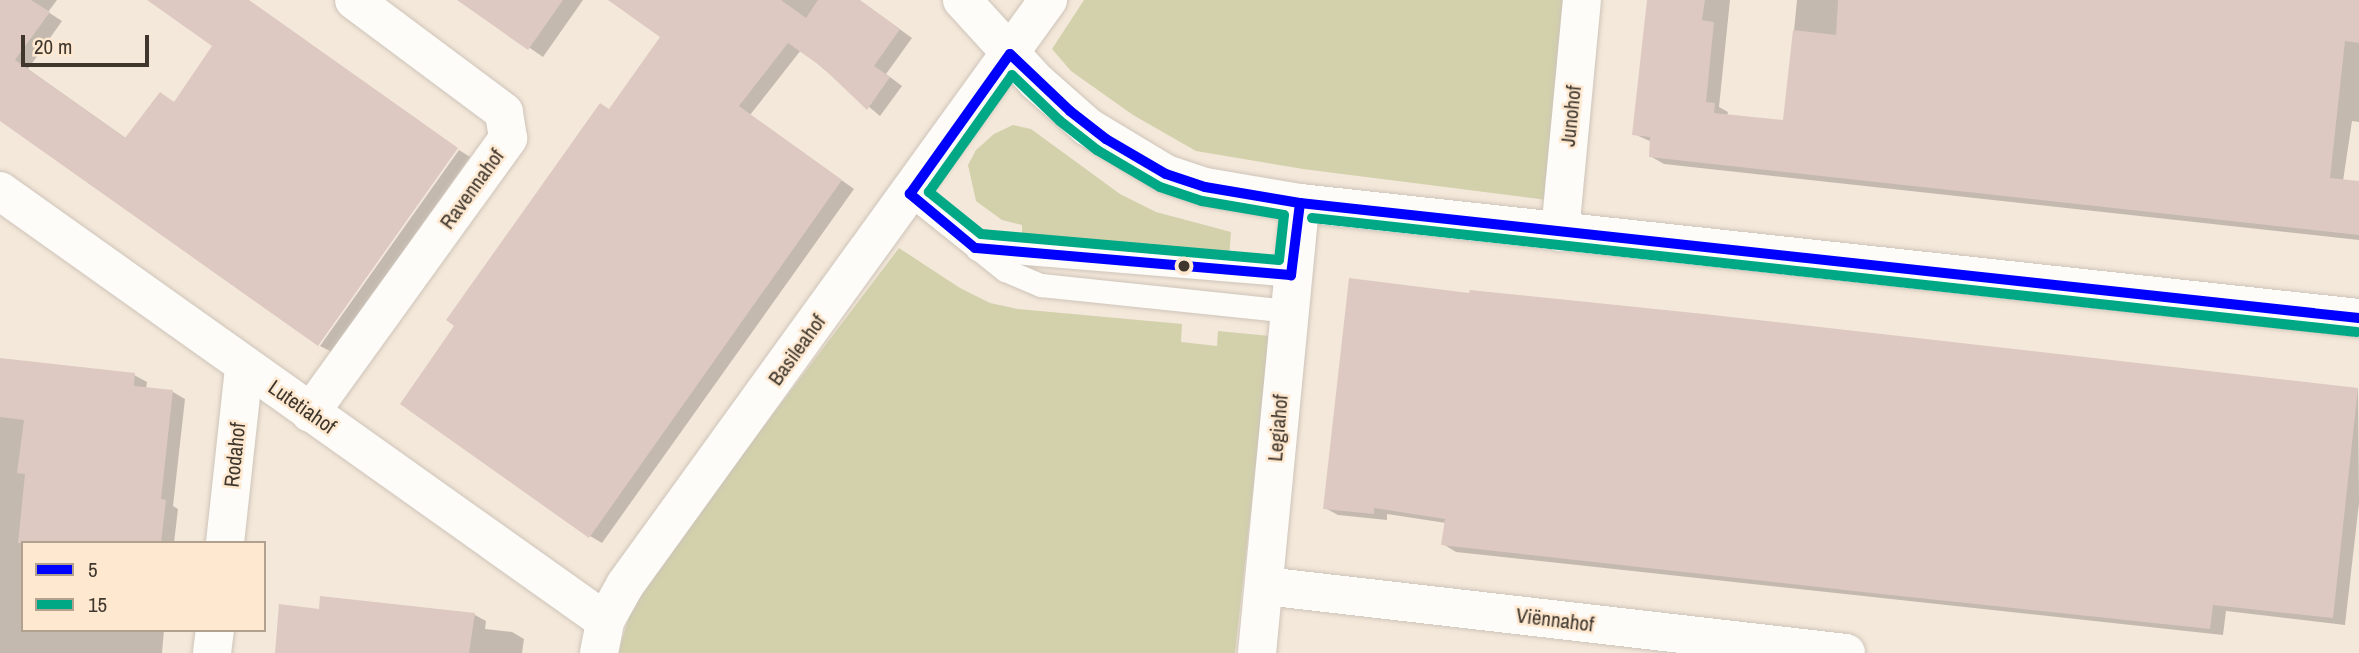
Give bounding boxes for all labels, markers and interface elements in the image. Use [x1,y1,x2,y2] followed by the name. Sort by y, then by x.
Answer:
[24,21,152,65] scale bar
[34,32,72,61] text: 20 m
[1555,84,1587,148] street label: Junohof
[435,144,509,234] street label: Ravennahof
[1177,259,1191,273] unlabelled marker
[763,310,831,390] street label: Basileahof
[263,375,341,439] street label: Lutetiahof
[1263,394,1293,462] street label: Legiahof
[219,421,251,489] street label: Rodahof
[21,541,266,632] legend
[88,555,98,584] text: 5
[88,590,107,619] text: 15
[1515,603,1595,637] street label: Viënnahof

